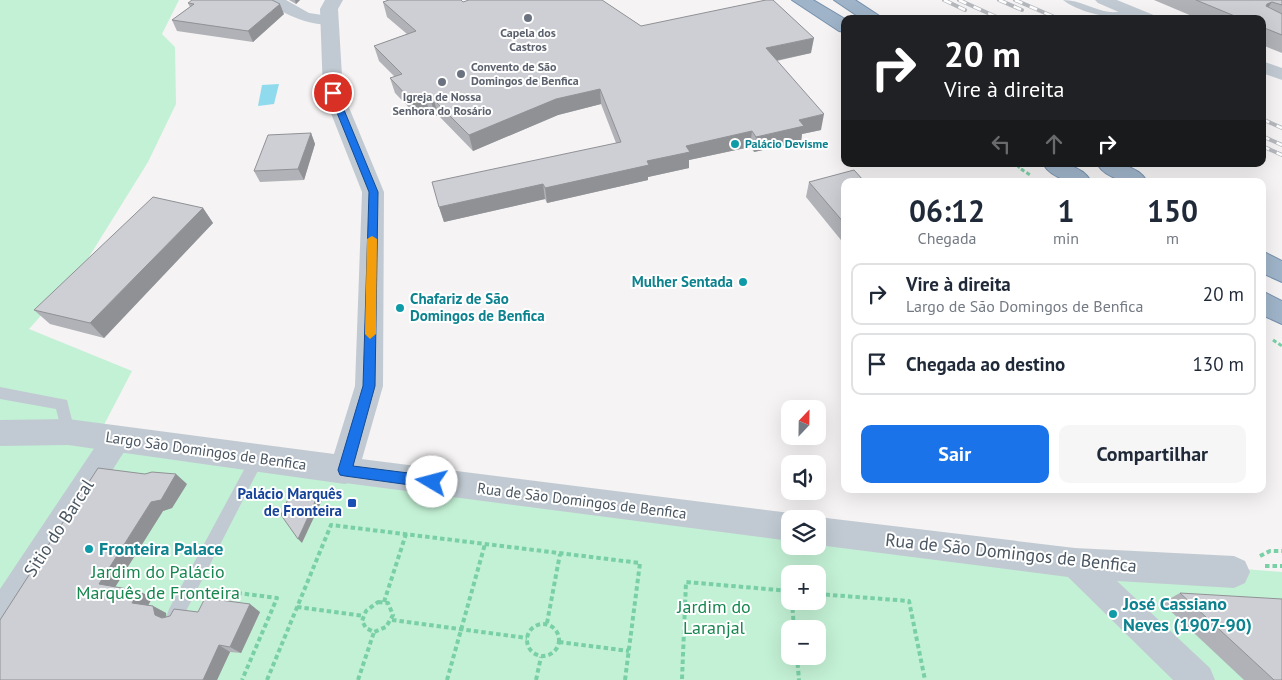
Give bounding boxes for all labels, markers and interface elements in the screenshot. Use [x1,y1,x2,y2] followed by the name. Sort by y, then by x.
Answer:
[522,12,534,24] marker: Capela dos Castros
[500,25,556,54] place label: Capela dos Castros
[944,31,1021,77] text: 20 m
[861,35,926,100] icon: right
[471,59,579,88] place label: Convento de São Domingos de Benfica
[455,68,467,80] marker: Convento de São Domingos de Benfica
[312,72,354,114] pin
[944,75,1064,103] text: Vire à direita
[436,76,448,88] marker: Igreja de Nossa Senhora do Rosário
[319,79,347,107] icon: arrive
[392,89,492,118] place label: Igreja de Nossa Senhora do Rosário
[987,130,1015,158] icon: left
[1040,130,1068,158] icon: ahead
[1093,130,1121,158] icon: right
[745,136,828,151] place label: Palácio Devisme
[729,138,741,150] marker: Palácio Devisme
[909,191,985,230] text: 06:12
[1058,191,1075,230] text: 1
[1147,191,1198,230] text: 150
[918,228,976,248] text: Chegada
[1053,228,1079,248] text: min
[1166,228,1179,248] text: m
[632,272,733,291] place label: Mulher Sentada
[906,272,1011,296] text: Vire à direita
[737,276,749,288] marker: Mulher Sentada
[863,280,891,308] icon: right
[1203,282,1244,306] text: 20 m
[410,289,545,325] place label: Chafariz de São Domingos de Benfica
[906,296,1143,316] text: Largo de São Domingos de Benfica
[394,302,406,314] marker: Chafariz de São Domingos de Benfica
[863,350,891,378] icon: arrive
[906,352,1065,376] text: Chegada ao destino
[1192,352,1244,376] text: 130 m
[781,400,826,445] north arrow
[781,400,826,665] map controls
[861,425,1049,483] button: Sair
[1059,425,1246,483] button: Compartilhar
[104,427,308,474] street label: Largo São Domingos de Benfica
[405,455,457,507] position arrow
[781,455,826,500] button: sound
[18,474,99,581] street label: Sitio do Barcal
[476,478,688,523] street label: Rua de São Domingos de Benfica
[237,484,342,520] place label: Palácio Marquês de Fronteira
[346,497,358,509] marker: Palácio Marquês de Fronteira
[781,510,826,555] button: layers
[884,528,1138,577] street label: Rua de São Domingos de Benfica
[99,537,223,560] place label: Fronteira Palace
[83,543,95,555] marker: Fronteira Palace
[76,560,240,604] park label: Jardim do Palácio Marquês de Fronteira
[781,565,826,610] button: +
[1122,592,1252,636] place label: José Cassiano Neves (1907-90)
[676,595,751,639] park label: Jardim do Laranjal
[1107,608,1119,620] marker: José Cassiano Neves (1907-90)
[781,620,826,665] button: −

